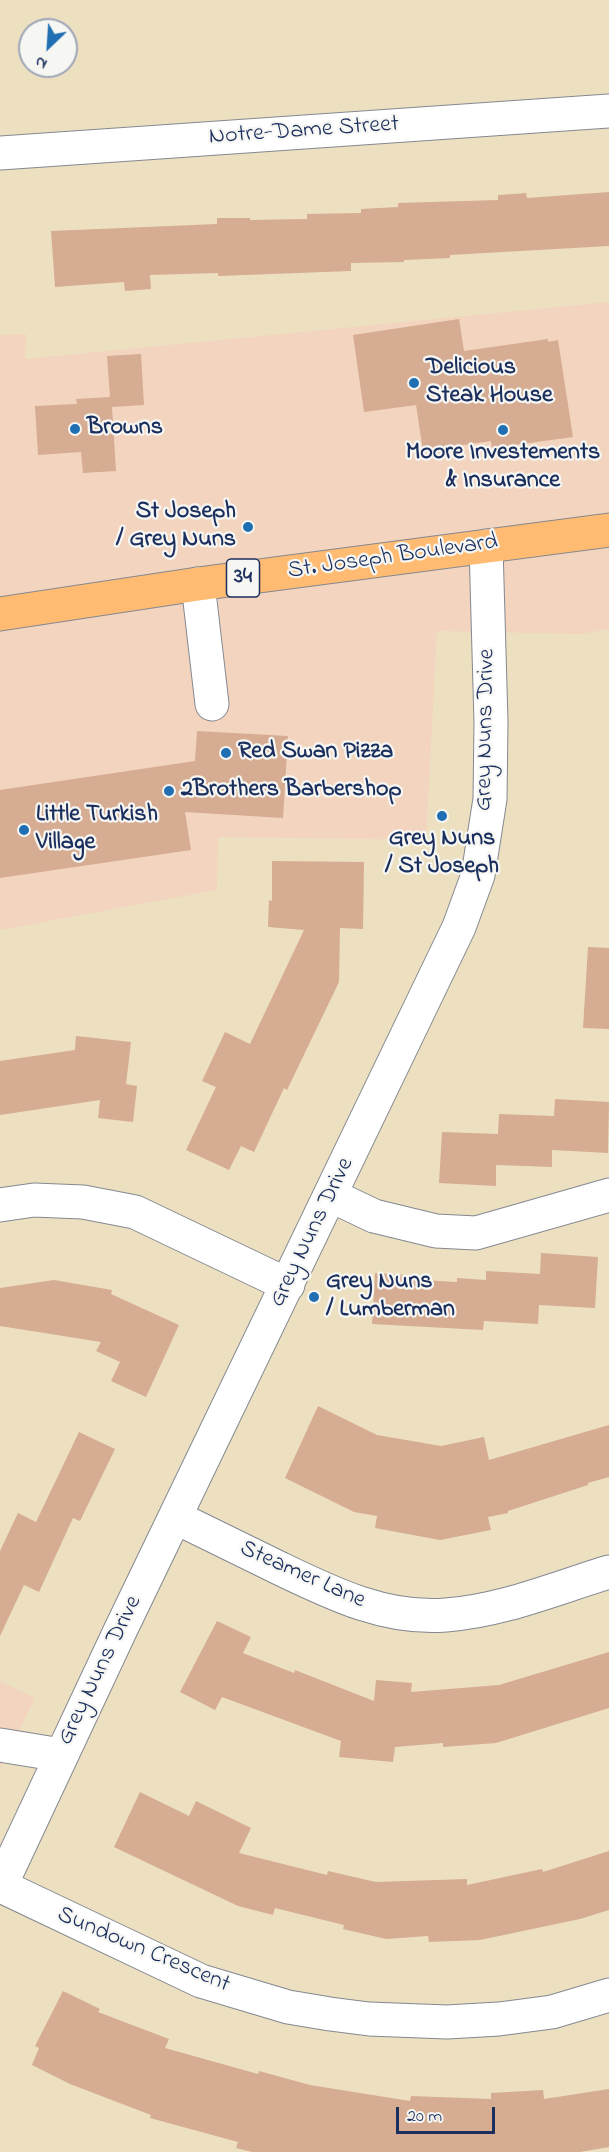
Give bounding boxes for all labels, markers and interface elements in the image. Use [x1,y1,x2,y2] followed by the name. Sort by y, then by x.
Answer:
[18,18,78,78] north arrow
[31,49,51,76] text: N
[208,111,400,153] street label: Notre-Dame Street
[426,355,553,411] place label: Delicious Steak House
[407,376,421,390] marker: Delicious Steak House
[87,415,163,443] place label: Browns
[68,422,82,436] marker: Browns
[496,423,510,437] marker: Moore Investements & Insurance
[406,440,600,496] place label: Moore Investements & Insurance
[116,499,236,555] place label: St Joseph / Grey Nuns
[241,520,255,534] marker: St Joseph / Grey Nuns
[286,529,500,587] street label: St. Joseph Boulevard
[226,559,260,597] road number: 34
[471,648,503,812] street label: Grey Nuns Drive
[238,739,393,767] place label: Red Swan Pizza
[219,746,233,760] marker: Red Swan Pizza
[181,777,401,805] place label: 2Brothers Barbershop
[162,784,176,798] marker: 2Brothers Barbershop
[36,802,158,858] place label: Little Turkish Village
[435,809,449,823] marker: Grey Nuns / St Joseph
[17,823,31,837] marker: Little Turkish Village
[385,826,499,882] place label: Grey Nuns / St Joseph
[264,1154,362,1312] street label: Grey Nuns Drive
[326,1269,455,1325] place label: Grey Nuns / Lumberman
[307,1290,321,1304] marker: Grey Nuns / Lumberman
[235,1536,369,1616] street label: Steamer Lane
[52,1592,150,1750] street label: Grey Nuns Drive
[52,1902,234,2000] street label: Sundown Crescent
[399,2095,498,2133] scale bar
[407,2104,442,2130] text: 20 m

